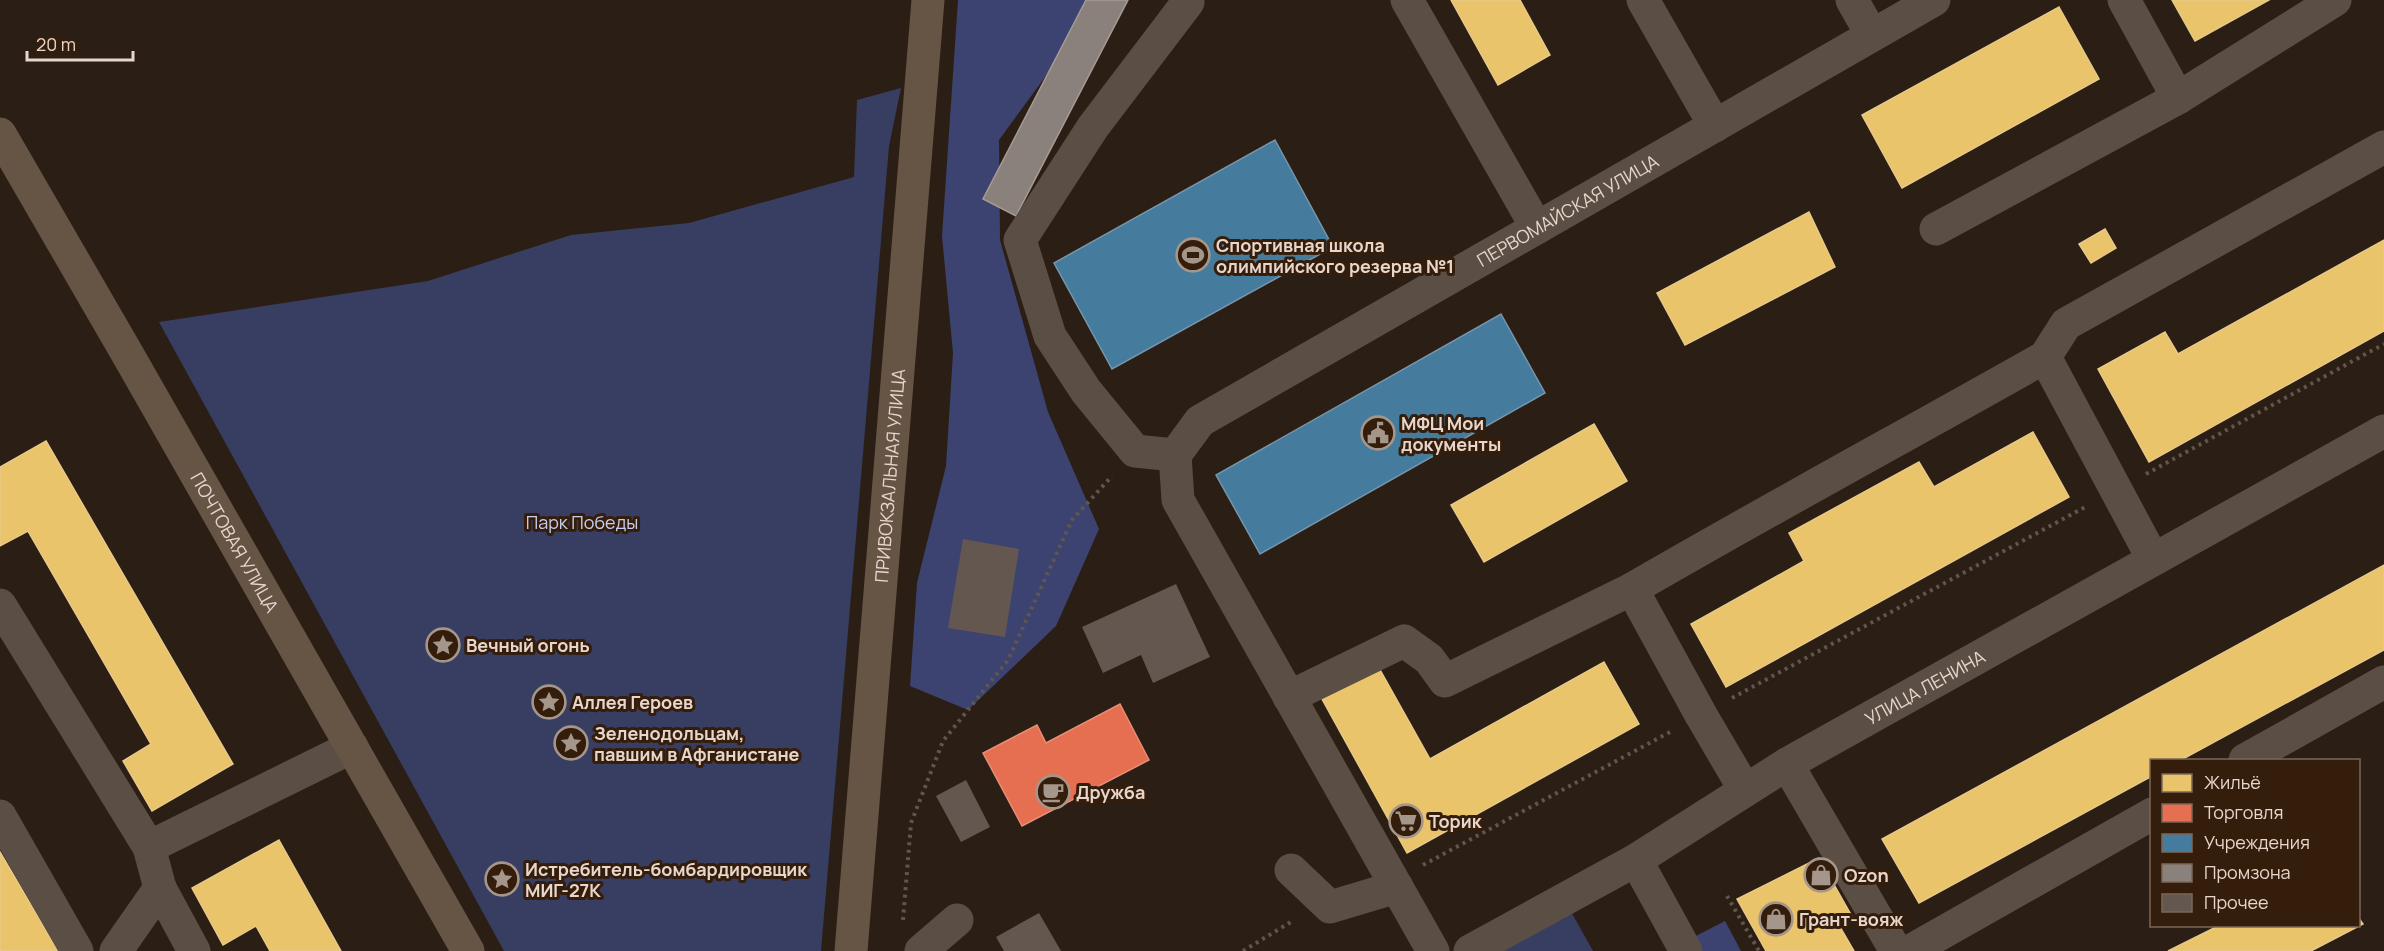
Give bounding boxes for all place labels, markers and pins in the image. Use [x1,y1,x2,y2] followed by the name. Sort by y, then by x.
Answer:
[1216,233,1454,278] place label: Спортивная школа олимпийского резерва №1
[1175,237,1211,273] sports icon: Спортивная школа олимпийского резерва №1
[1401,411,1501,456] place label: МФЦ Мои документы
[1360,415,1396,451] public building icon: МФЦ Мои документы
[425,627,461,663] place icon: Вечный огонь
[466,633,590,657] place label: Вечный огонь
[531,684,567,720] place icon: Аллея Героев
[572,690,693,714] place label: Аллея Героев
[594,721,800,766] place label: Зеленодольцам, павшим в Афганистане
[553,725,589,761] place icon: Зеленодольцам, павшим в Афганистане
[1035,774,1071,810] cafe icon: Дружба
[1076,780,1145,804] place label: Дружба
[1388,803,1424,839] supermarket icon: Торик
[1429,809,1483,833] place label: Торик
[525,857,808,902] place label: Истребитель-бомбардировщик МИГ-27К
[1803,857,1839,893] shop icon: Ozon
[484,861,520,897] place icon: Истребитель-бомбардировщик МИГ-27К
[1844,863,1889,887] place label: Ozon
[1758,901,1794,937] shop icon: Грант-вояж
[1799,907,1903,931] place label: Грант-вояж

